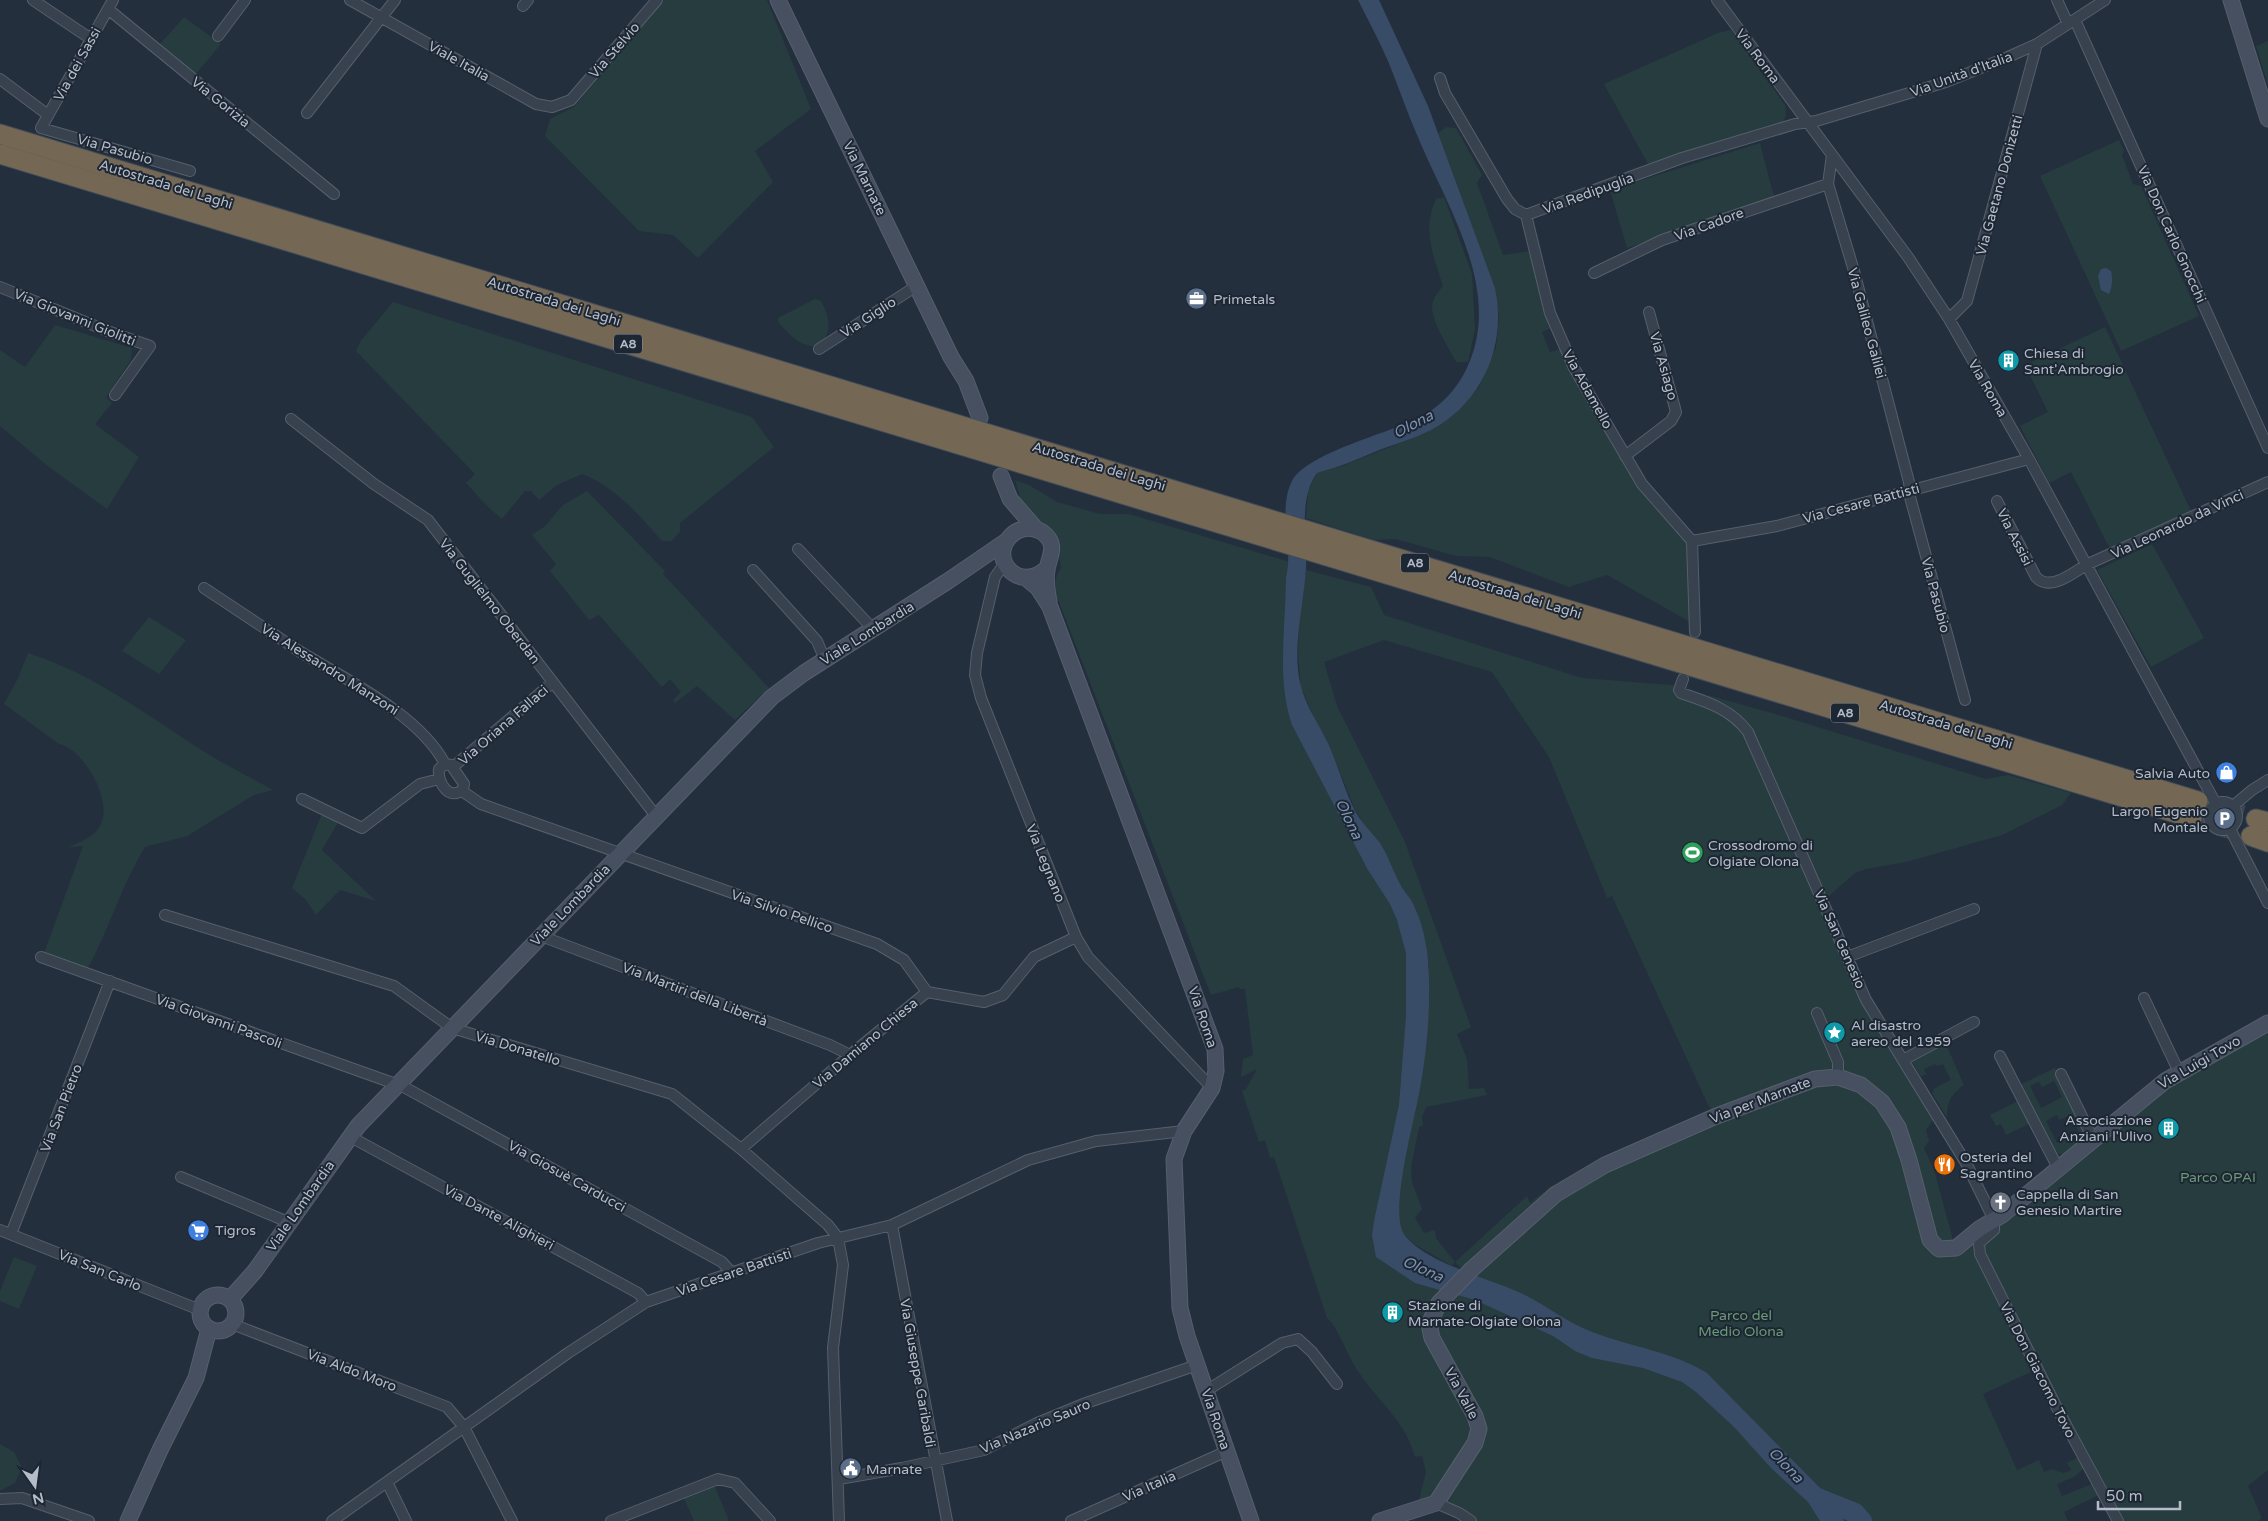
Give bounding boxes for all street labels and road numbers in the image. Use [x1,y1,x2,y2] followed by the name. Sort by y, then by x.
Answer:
[585,19,643,82] street label: Via Stelvio
[50,24,105,104] street label: Via dei Sassi
[1732,26,1784,87] street label: Via Roma
[425,38,493,85] street label: Viale Italia
[1908,48,2015,101] street label: Via Unità d'Italia
[188,73,254,131] street label: Via Gorizia
[1973,113,2026,257] street label: Via Gaetano Donizetti
[75,131,154,168] street label: Via Pasubio
[839,138,890,218] street label: Via Marnate
[97,156,235,213] street label: Autostrada dei Laghi
[2134,163,2210,306] street label: Via Don Carlo Gnocchi
[1540,169,1636,218] street label: Via Redipuglia
[1672,204,1746,245] street label: Via Cadore
[1844,266,1889,380] street label: Via Galileo Galilei
[485,273,623,330] street label: Autostrada dei Laghi
[11,285,138,350] street label: Via Giovanni Giolitti
[837,293,899,342] street label: Via Giglio
[1646,330,1681,402] street label: Via Asiago
[614,334,642,354] road number: A8
[1559,347,1616,432] street label: Via Adamello
[1964,356,2011,420] street label: Via Roma
[1030,438,1168,495] street label: Autostrada dei Laghi
[1801,480,1921,527] street label: Via Cesare Battisti
[2108,486,2246,563] street label: Via Leonardo da Vinci
[1993,506,2036,569] street label: Via Assisi
[435,535,544,667] street label: Via Guglielmo Oberdan
[1401,554,1429,572] road number: A8
[1917,555,1954,635] street label: Via Pasubio
[1446,566,1584,623] street label: Autostrada dei Laghi
[817,598,917,669] street label: Viale Lombardia
[257,620,402,719] street label: Via Alessandro Manzoni
[455,682,552,769] street label: Via Oriana Fallaci
[1877,696,2015,753] street label: Autostrada dei Laghi
[1831,704,1859,722] road number: A8
[1022,822,1069,905] street label: Via Legnano
[527,861,614,950] street label: Viale Lombardia
[729,886,835,937] street label: Via Silvio Pellico
[1810,887,1869,991] street label: Via San Genesio
[620,959,770,1030] street label: Via Martiri della Libertà
[1184,984,1221,1050] street label: Via Roma
[153,991,284,1052] street label: Via Giovanni Pascoli
[809,994,921,1092] street label: Via Damiano Chiesa
[473,1027,563,1070] street label: Via Donatello
[2155,1032,2244,1093] street label: Via Luigi Tovo
[37,1062,86,1155] street label: Via San Pietro
[1707,1073,1813,1127] street label: Via per Marnate
[505,1137,629,1216] street label: Via Giosuè Carducci
[263,1157,338,1255] street label: Viale Lombardia
[441,1181,557,1254] street label: Via Dante Alighieri
[674,1245,794,1300] street label: Via Cesare Battisti
[56,1246,144,1295] street label: Via San Carlo
[896,1297,939,1449] street label: Via Giuseppe Garibaldi
[1996,1299,2079,1441] street label: Via Don Giacomo Tovo
[304,1346,399,1395] street label: Via Aldo Moro
[1441,1364,1482,1422] street label: Via Valle
[1197,1386,1234,1452] street label: Via Roma
[977,1396,1093,1457] street label: Via Nazario Sauro
[1120,1467,1178,1506] street label: Via Italia

